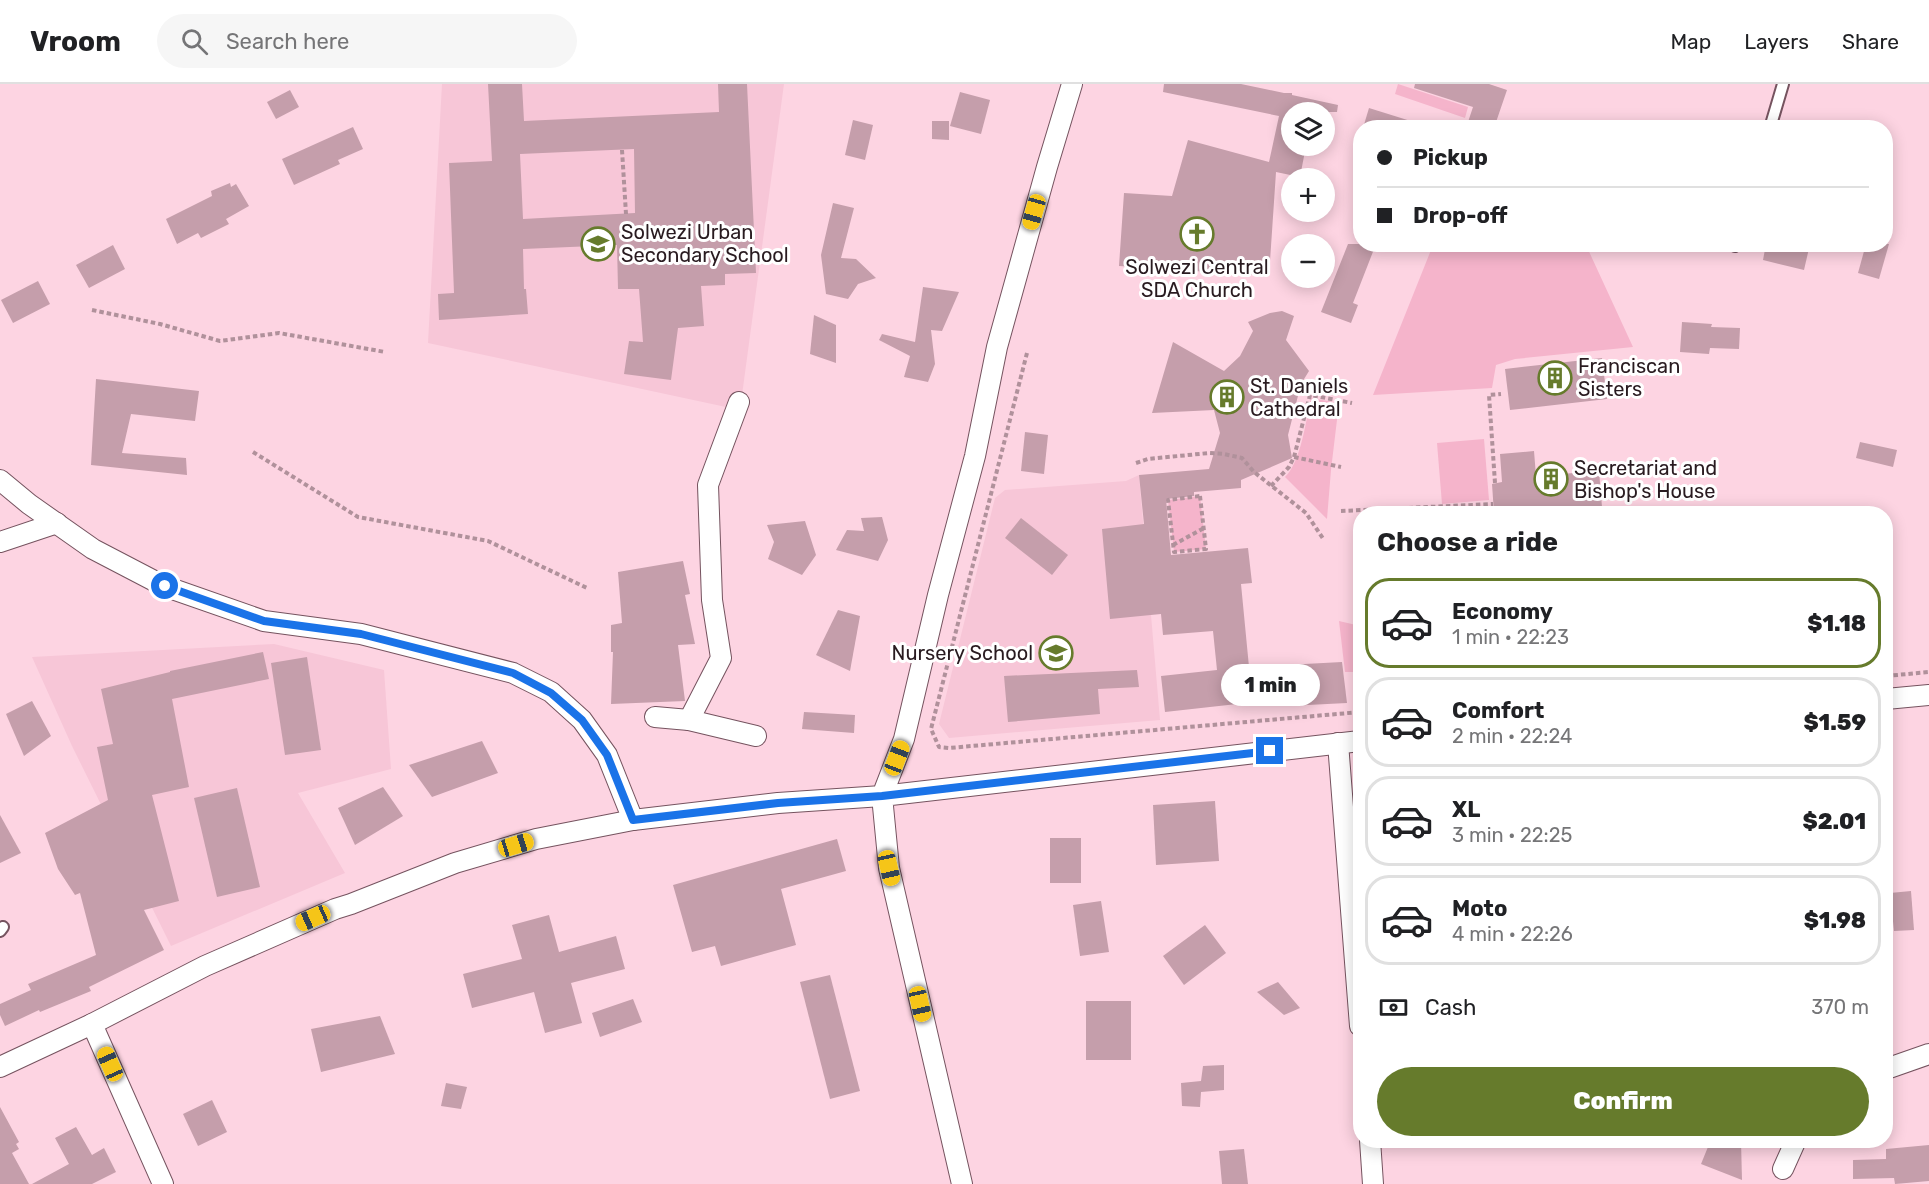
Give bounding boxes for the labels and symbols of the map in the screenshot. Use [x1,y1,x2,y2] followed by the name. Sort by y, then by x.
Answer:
[1020,192,1048,232] car
[1179,216,1215,252] church icon: Solwezi Central SDA Church
[621,220,789,267] place label: Solwezi Urban Secondary School
[580,226,616,262] school or university icon: Solwezi Urban Secondary School
[1125,255,1269,302] place label: Solwezi Central SDA Church
[1578,354,1680,401] place label: Franciscan Sisters
[1537,360,1573,396] building icon: Franciscan Sisters
[1250,374,1348,421] place label: St. Daniels Cathedral
[1209,379,1245,415] building icon: St. Daniels Cathedral
[1574,456,1717,503] place label: Secretariat and Bishop's House
[1533,461,1569,497] building icon: Secretariat and Bishop's House
[151,572,178,599] route start
[1038,635,1074,671] school or university icon: Nursery School
[892,641,1033,665] place label: Nursery School
[1220,664,1320,706] callout: 1 min
[1256,737,1283,764] route end
[882,738,912,778] car
[496,831,536,859] car
[876,848,902,888] car
[293,902,333,934] car
[907,984,933,1024] car
[94,1044,126,1084] car

